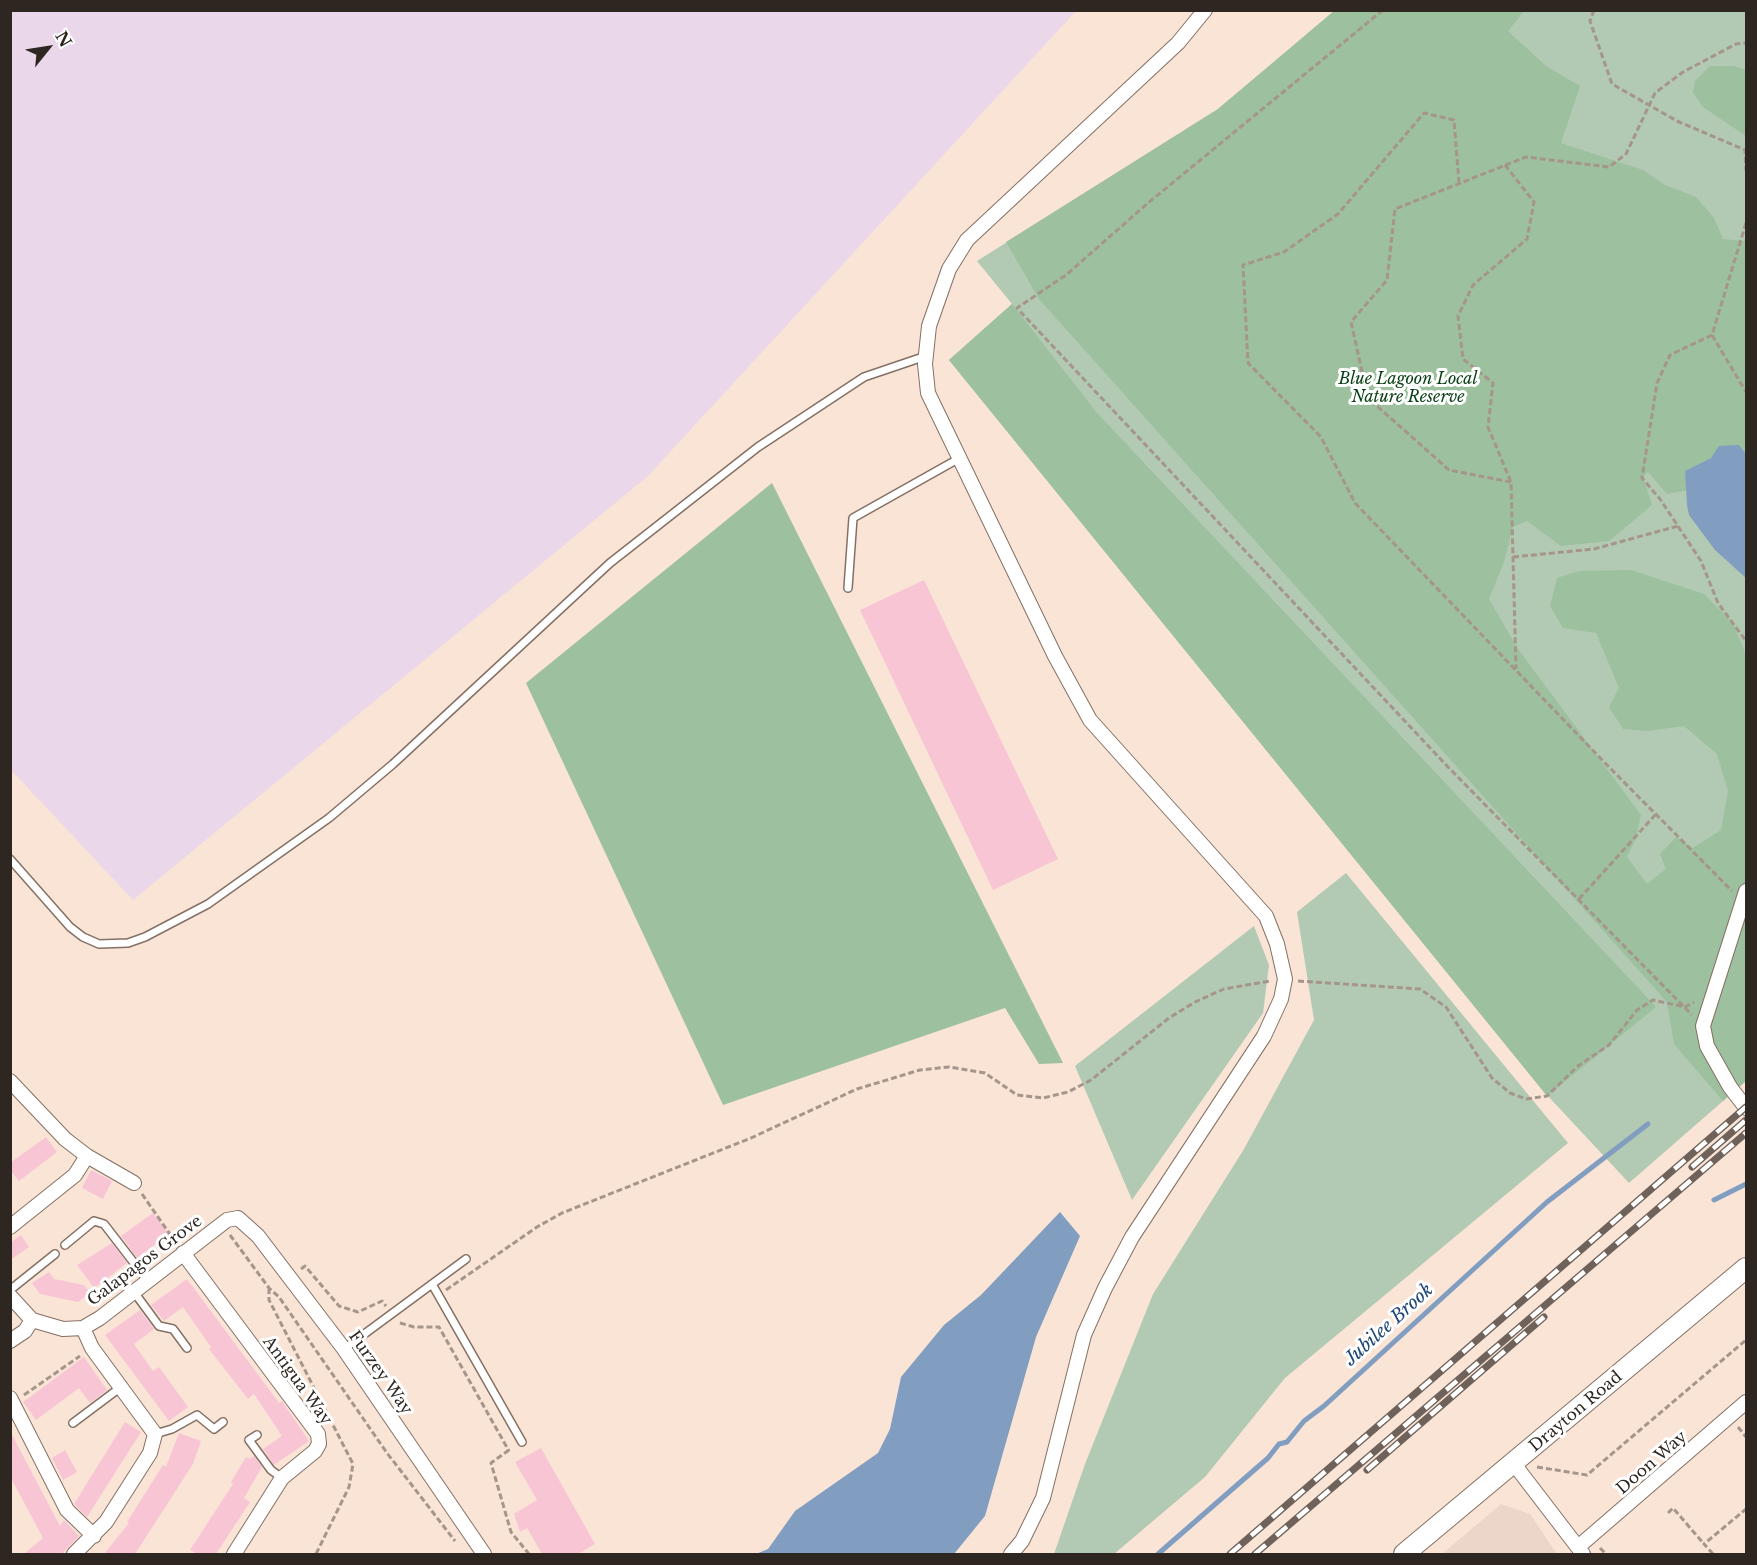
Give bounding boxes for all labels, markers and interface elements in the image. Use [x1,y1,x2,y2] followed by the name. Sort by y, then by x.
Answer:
[18,18,78,78] north arrow
[51,27,76,51] text: N
[1339,369,1477,407] park label: Blue Lagoon Local Nature Reserve
[84,1212,206,1310] street label: Galapagos Grove
[1340,1280,1438,1370] water label: Jubilee Brook
[344,1327,416,1419] street label: Furzey Way
[258,1333,336,1429] street label: Antigua Way
[1526,1368,1626,1456] street label: Drayton Road
[1613,1427,1691,1499] street label: Doon Way

